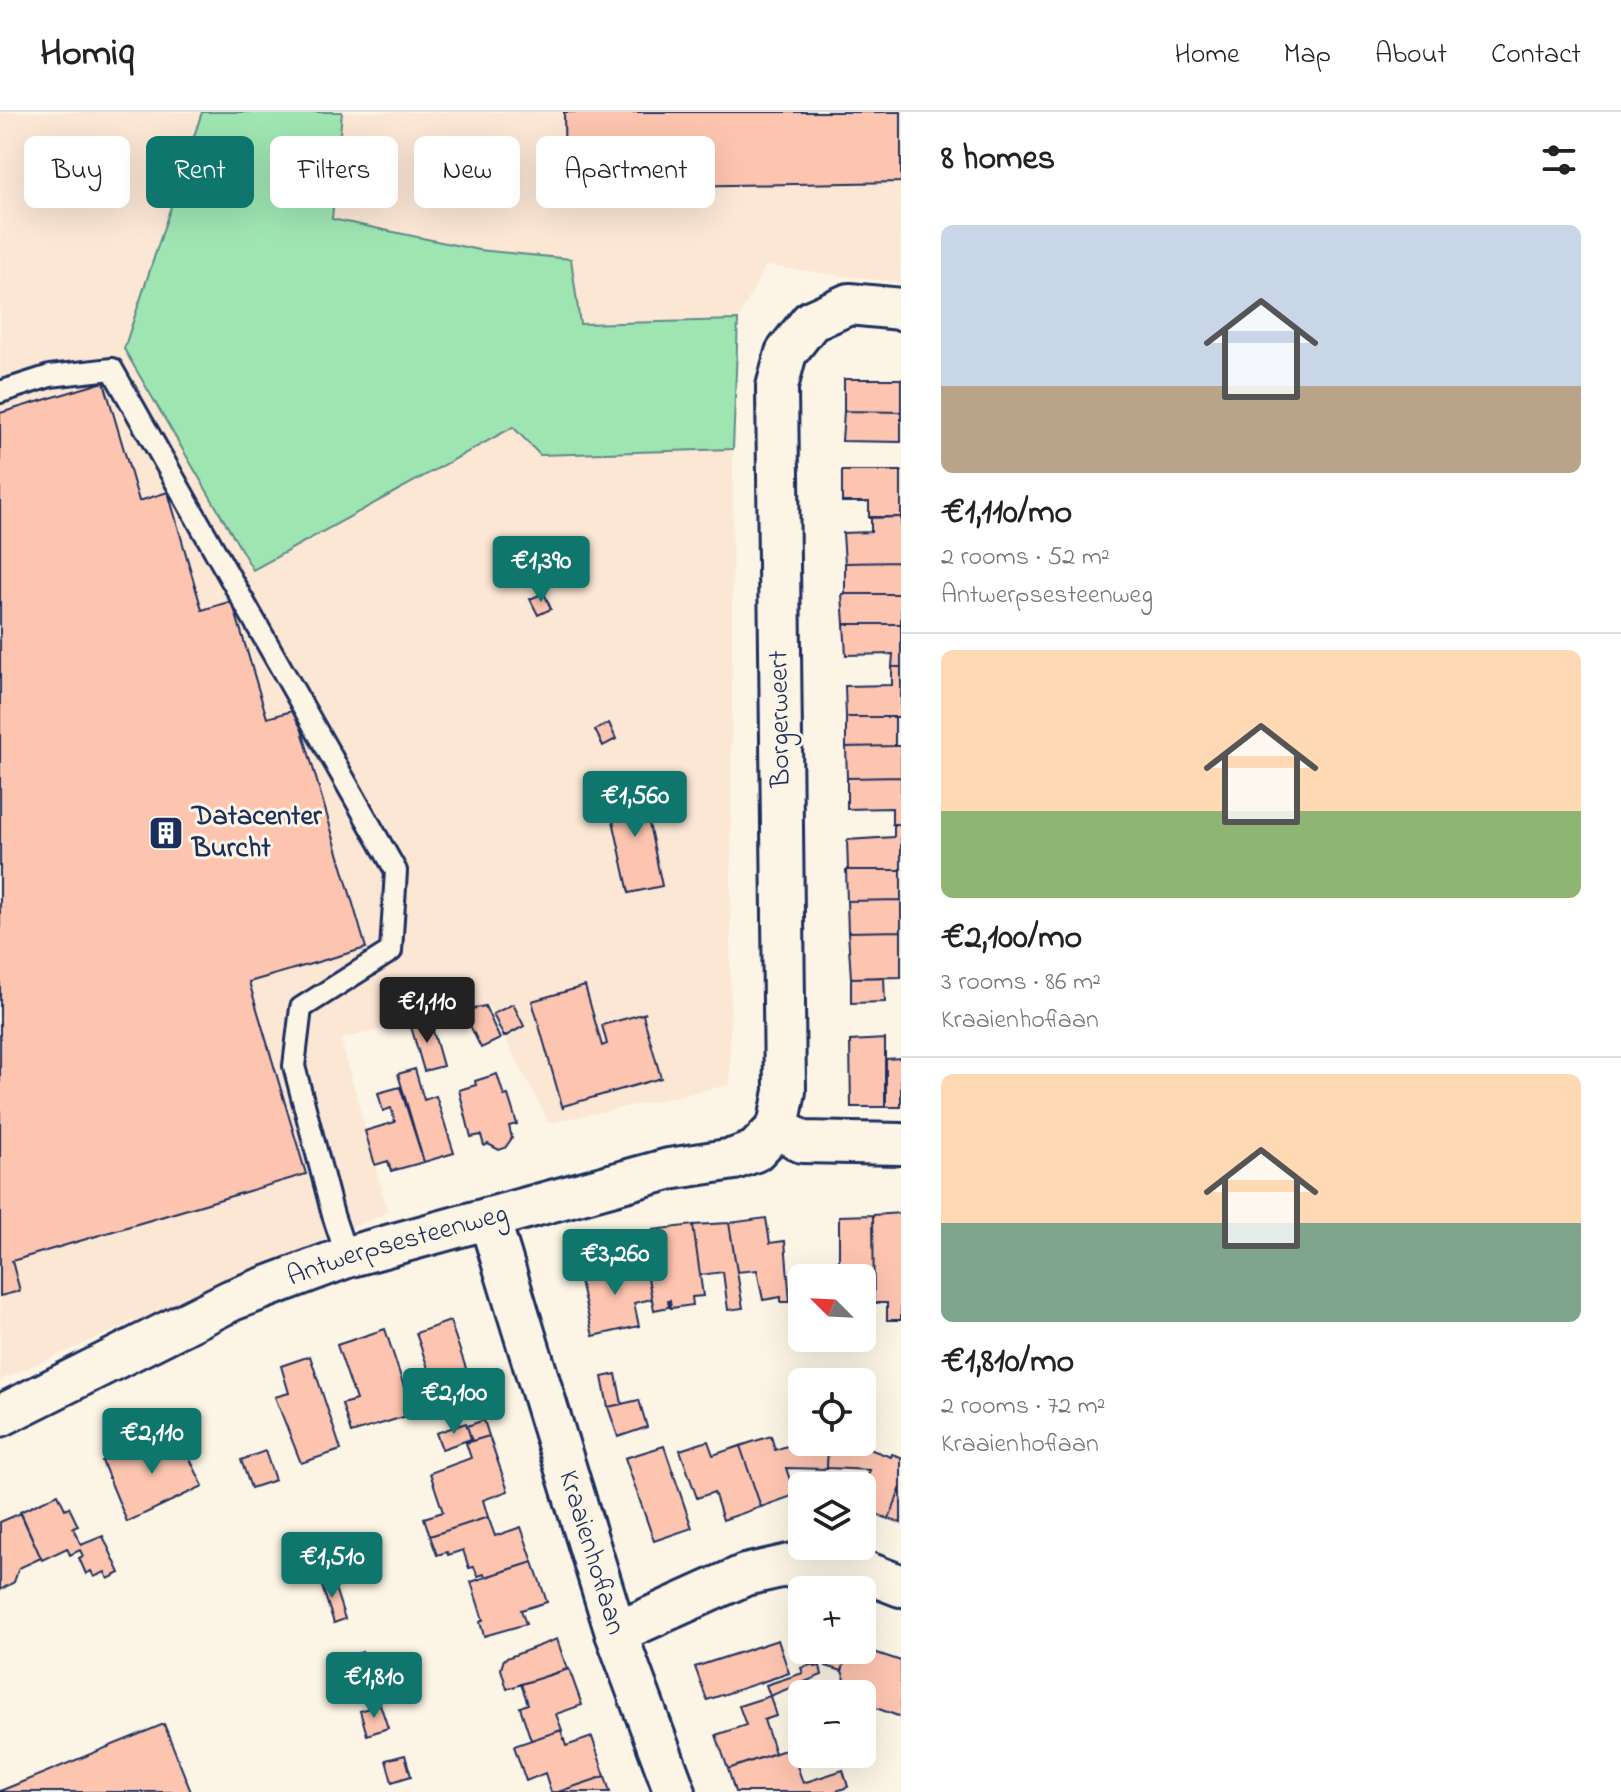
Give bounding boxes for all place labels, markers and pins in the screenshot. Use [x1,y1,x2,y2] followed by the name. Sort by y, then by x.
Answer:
[476,536,606,604] pin: €1,390
[570,771,700,839] pin: €1,560
[190,797,323,870] place label: Datacenter Burcht
[147,814,185,852] building icon: Datacenter Burcht
[362,977,492,1045] pin: €1,110
[550,1229,680,1297] pin: €3,260
[389,1368,519,1436] pin: €2,100
[87,1408,217,1476] pin: €2,110
[267,1532,397,1600] pin: €1,510
[309,1652,439,1720] pin: €1,810

